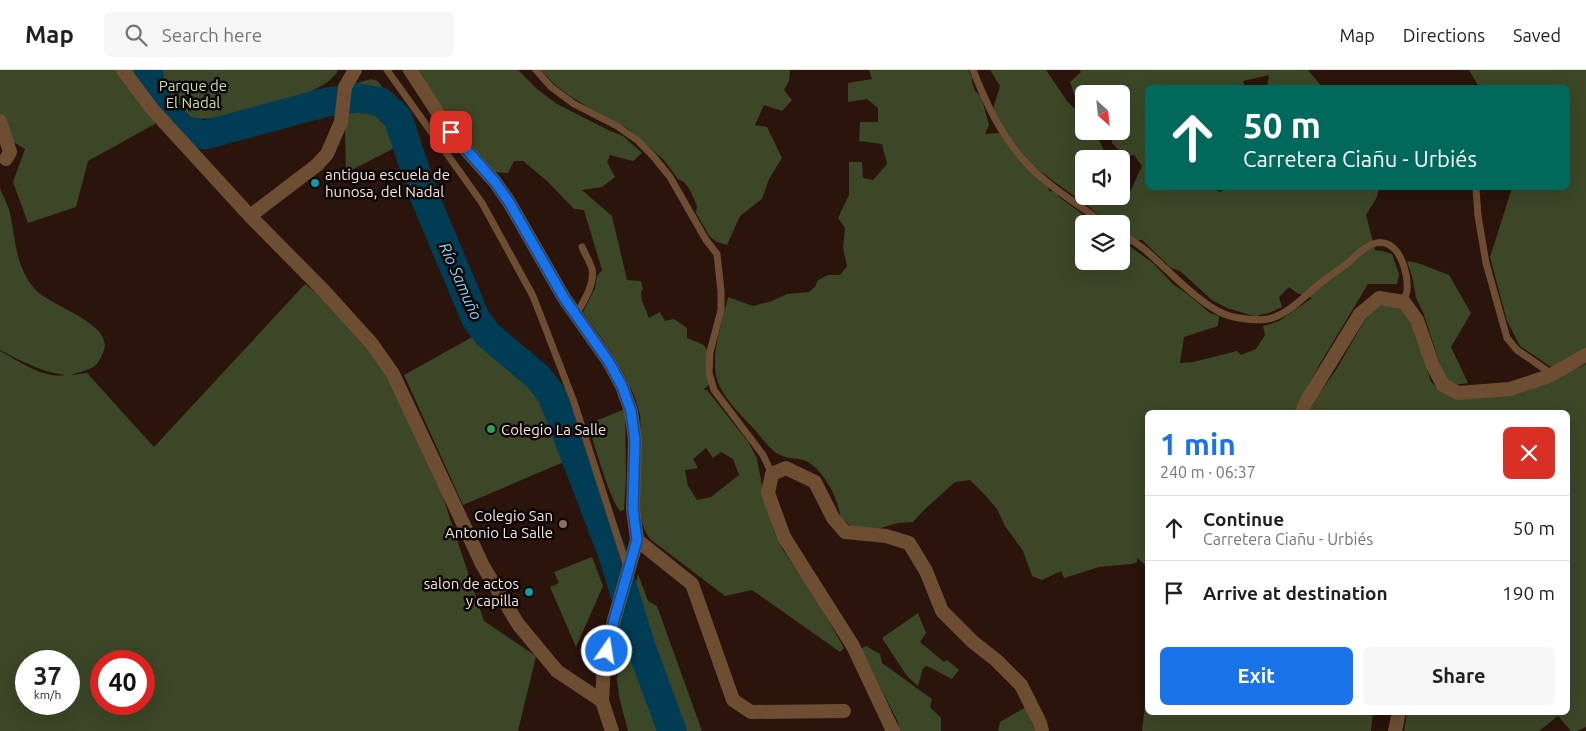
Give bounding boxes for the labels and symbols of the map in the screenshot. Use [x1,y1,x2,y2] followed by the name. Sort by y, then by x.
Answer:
[159,77,227,111] park label: Parque de El Nadal
[1075,85,1130,140] north arrow
[430,111,472,153] pin
[325,166,450,200] place label: antigua escuela de hunosa, del Nadal
[309,177,321,189] marker: antigua escuela de hunosa, del Nadal
[436,240,486,323] water label: Río Samuño
[501,421,606,438] place label: Colegio La Salle
[485,423,497,435] marker: Colegio La Salle
[445,507,553,541] place label: Colegio San Antonio La Salle
[557,518,569,530] marker: Colegio San Antonio La Salle
[424,575,519,609] place label: salon de actos y capilla
[523,586,535,598] marker: salon de actos y capilla
[580,624,632,676] position arrow
[90,650,155,715] speed limit sign: 40

